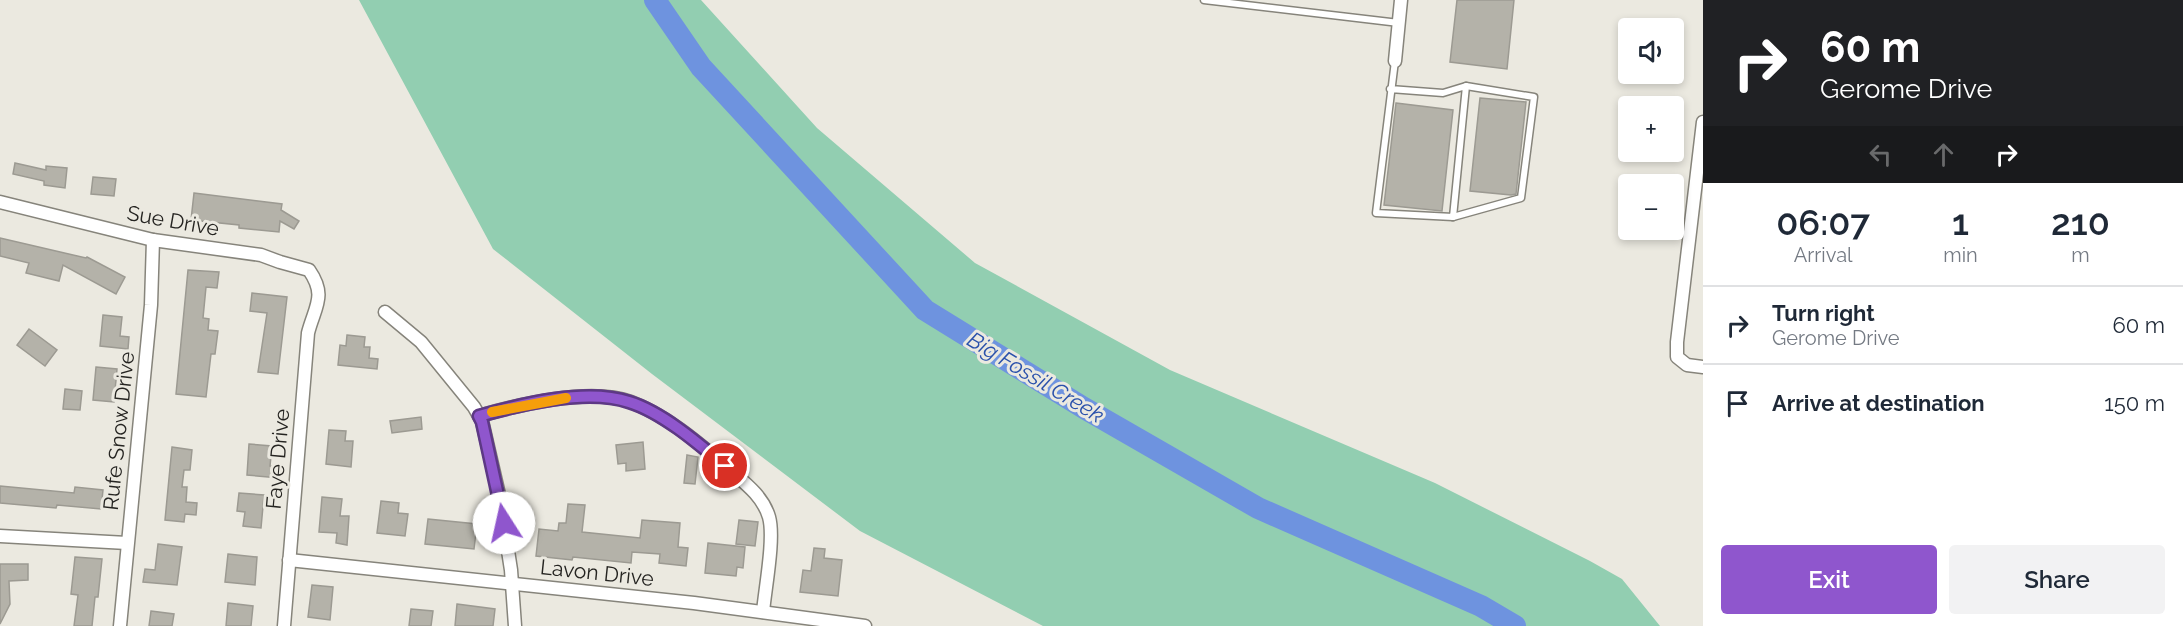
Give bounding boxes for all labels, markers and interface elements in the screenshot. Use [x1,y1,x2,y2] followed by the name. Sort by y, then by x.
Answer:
[1618,18,1684,240] map controls
[1618,18,1684,84] button: sound
[1820,23,1920,72] text: 60 m
[1721,24,1799,102] icon: right
[1820,73,1992,104] text: Gerome Drive
[1618,96,1684,162] button: +
[1864,138,1897,171] icon: left
[1927,138,1960,171] icon: ahead
[1990,138,2023,171] icon: right
[1618,174,1684,240] button: −
[125,200,221,241] street label: Sue Drive
[1776,201,1870,243] text: 06:07
[1952,201,1969,243] text: 1
[2051,201,2110,243] text: 210
[1794,243,1852,267] text: Arrival
[1943,243,1978,267] text: min
[2071,243,2090,267] text: m
[1772,300,1875,326] text: Turn right
[1721,309,1754,342] icon: right
[2112,312,2165,338] text: 60 m
[963,326,1109,428] water label: Big Fossil Creek
[1772,326,1900,350] text: Gerome Drive
[98,350,139,511] street label: Rufe Snow Drive
[1721,387,1754,420] icon: arrive
[1772,390,1985,416] text: Arrive at destination
[2104,390,2165,416] text: 150 m
[261,408,294,510] street label: Faye Drive
[699,440,750,491] pin
[708,449,741,482] icon: arrive
[472,491,536,555] position arrow
[1721,545,1937,614] button: Exit
[1949,545,2165,614] button: Share
[539,554,655,591] street label: Lavon Drive

